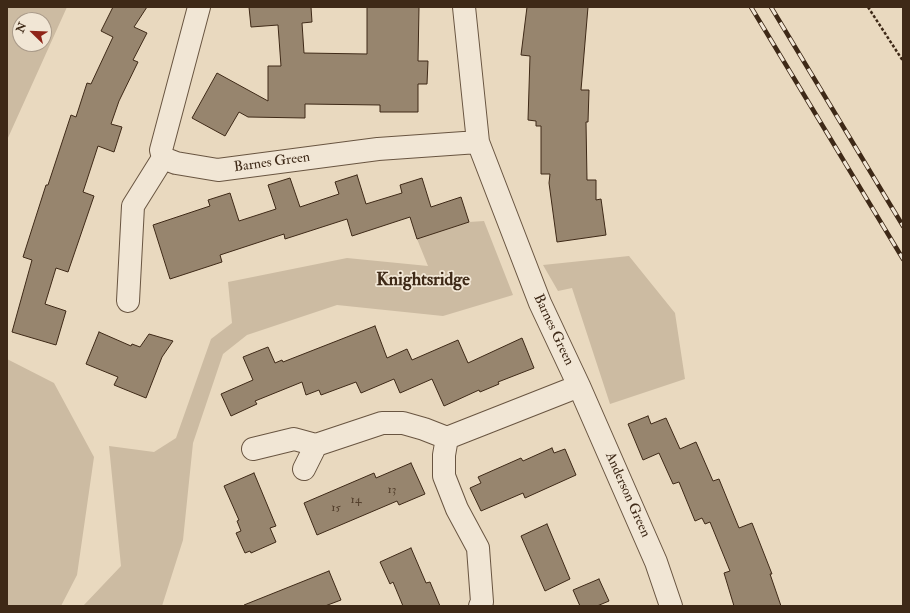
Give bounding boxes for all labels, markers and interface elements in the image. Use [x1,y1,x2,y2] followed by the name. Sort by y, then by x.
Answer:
[12,12,52,52] north arrow
[14,20,29,35] text: N
[233,149,311,177] street label: Barnes Green
[376,270,470,292] district label: Knightsridge
[529,292,577,368] street label: Barnes Green
[601,450,653,540] street label: Anderson Green
[388,483,396,497] house number: 13
[351,493,361,507] house number: 14
[331,501,341,515] house number: 15

